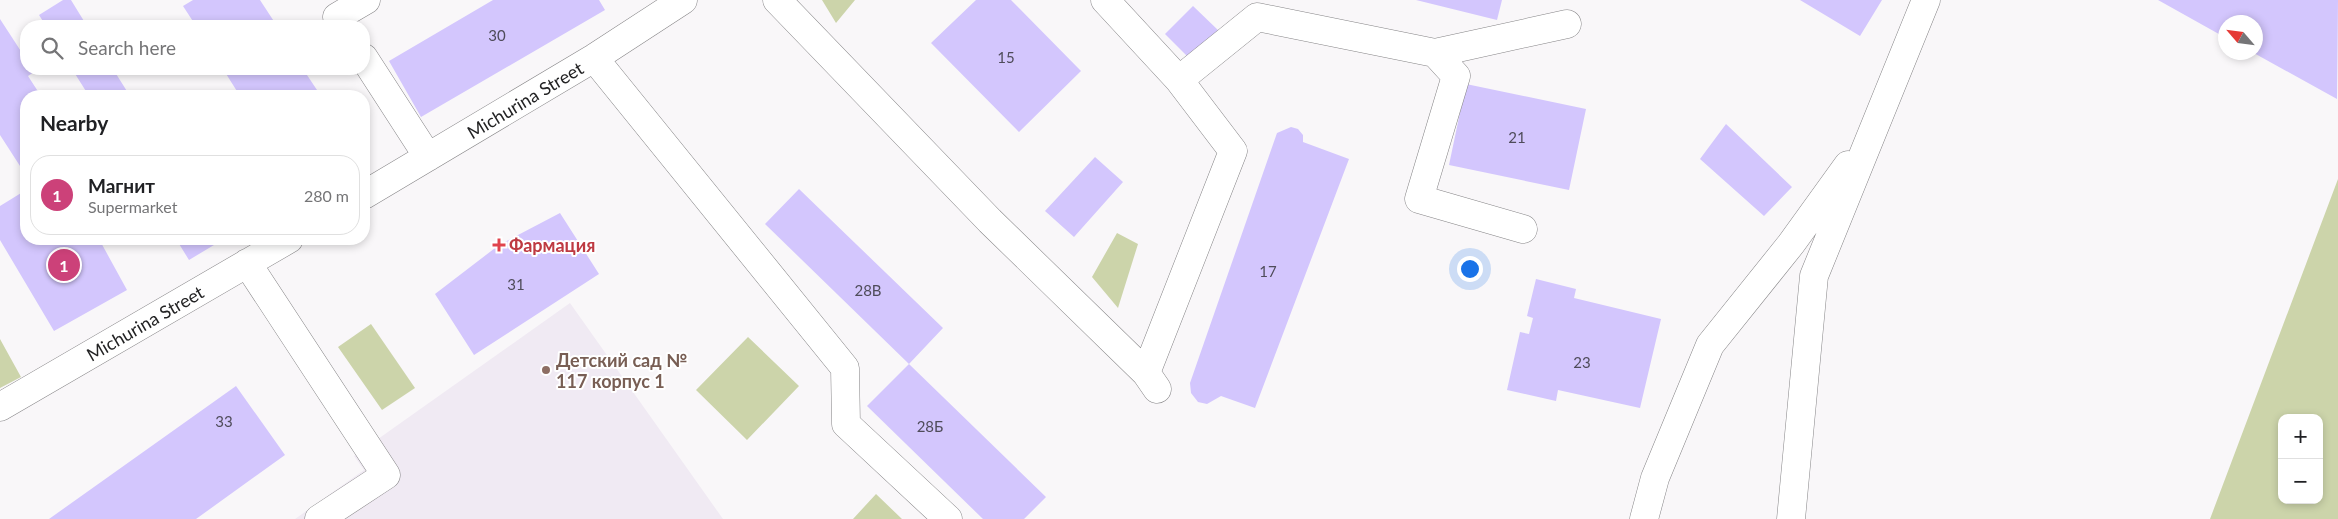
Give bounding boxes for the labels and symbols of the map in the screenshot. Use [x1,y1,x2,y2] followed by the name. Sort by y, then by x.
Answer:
[2218,15,2263,60] north arrow
[488,26,506,44] house number: 30
[997,48,1015,66] house number: 15
[463,56,587,143] street label: Michurina Street
[1508,128,1526,146] house number: 21
[509,234,595,256] place label: Фармация
[493,239,505,251] marker: Фармация
[48,246,80,284] pin: 1
[1457,256,1483,282] your location
[1259,262,1277,280] house number: 17
[507,275,525,293] house number: 31
[83,280,208,365] street label: Michurina Street
[854,281,882,299] house number: 28В
[556,349,687,392] place label: Детский сад № 117 корпус 1
[1573,353,1591,371] house number: 23
[540,364,552,376] marker: Детский сад № 117 корпус 1
[215,412,233,430] house number: 33
[917,417,943,435] house number: 28Б

